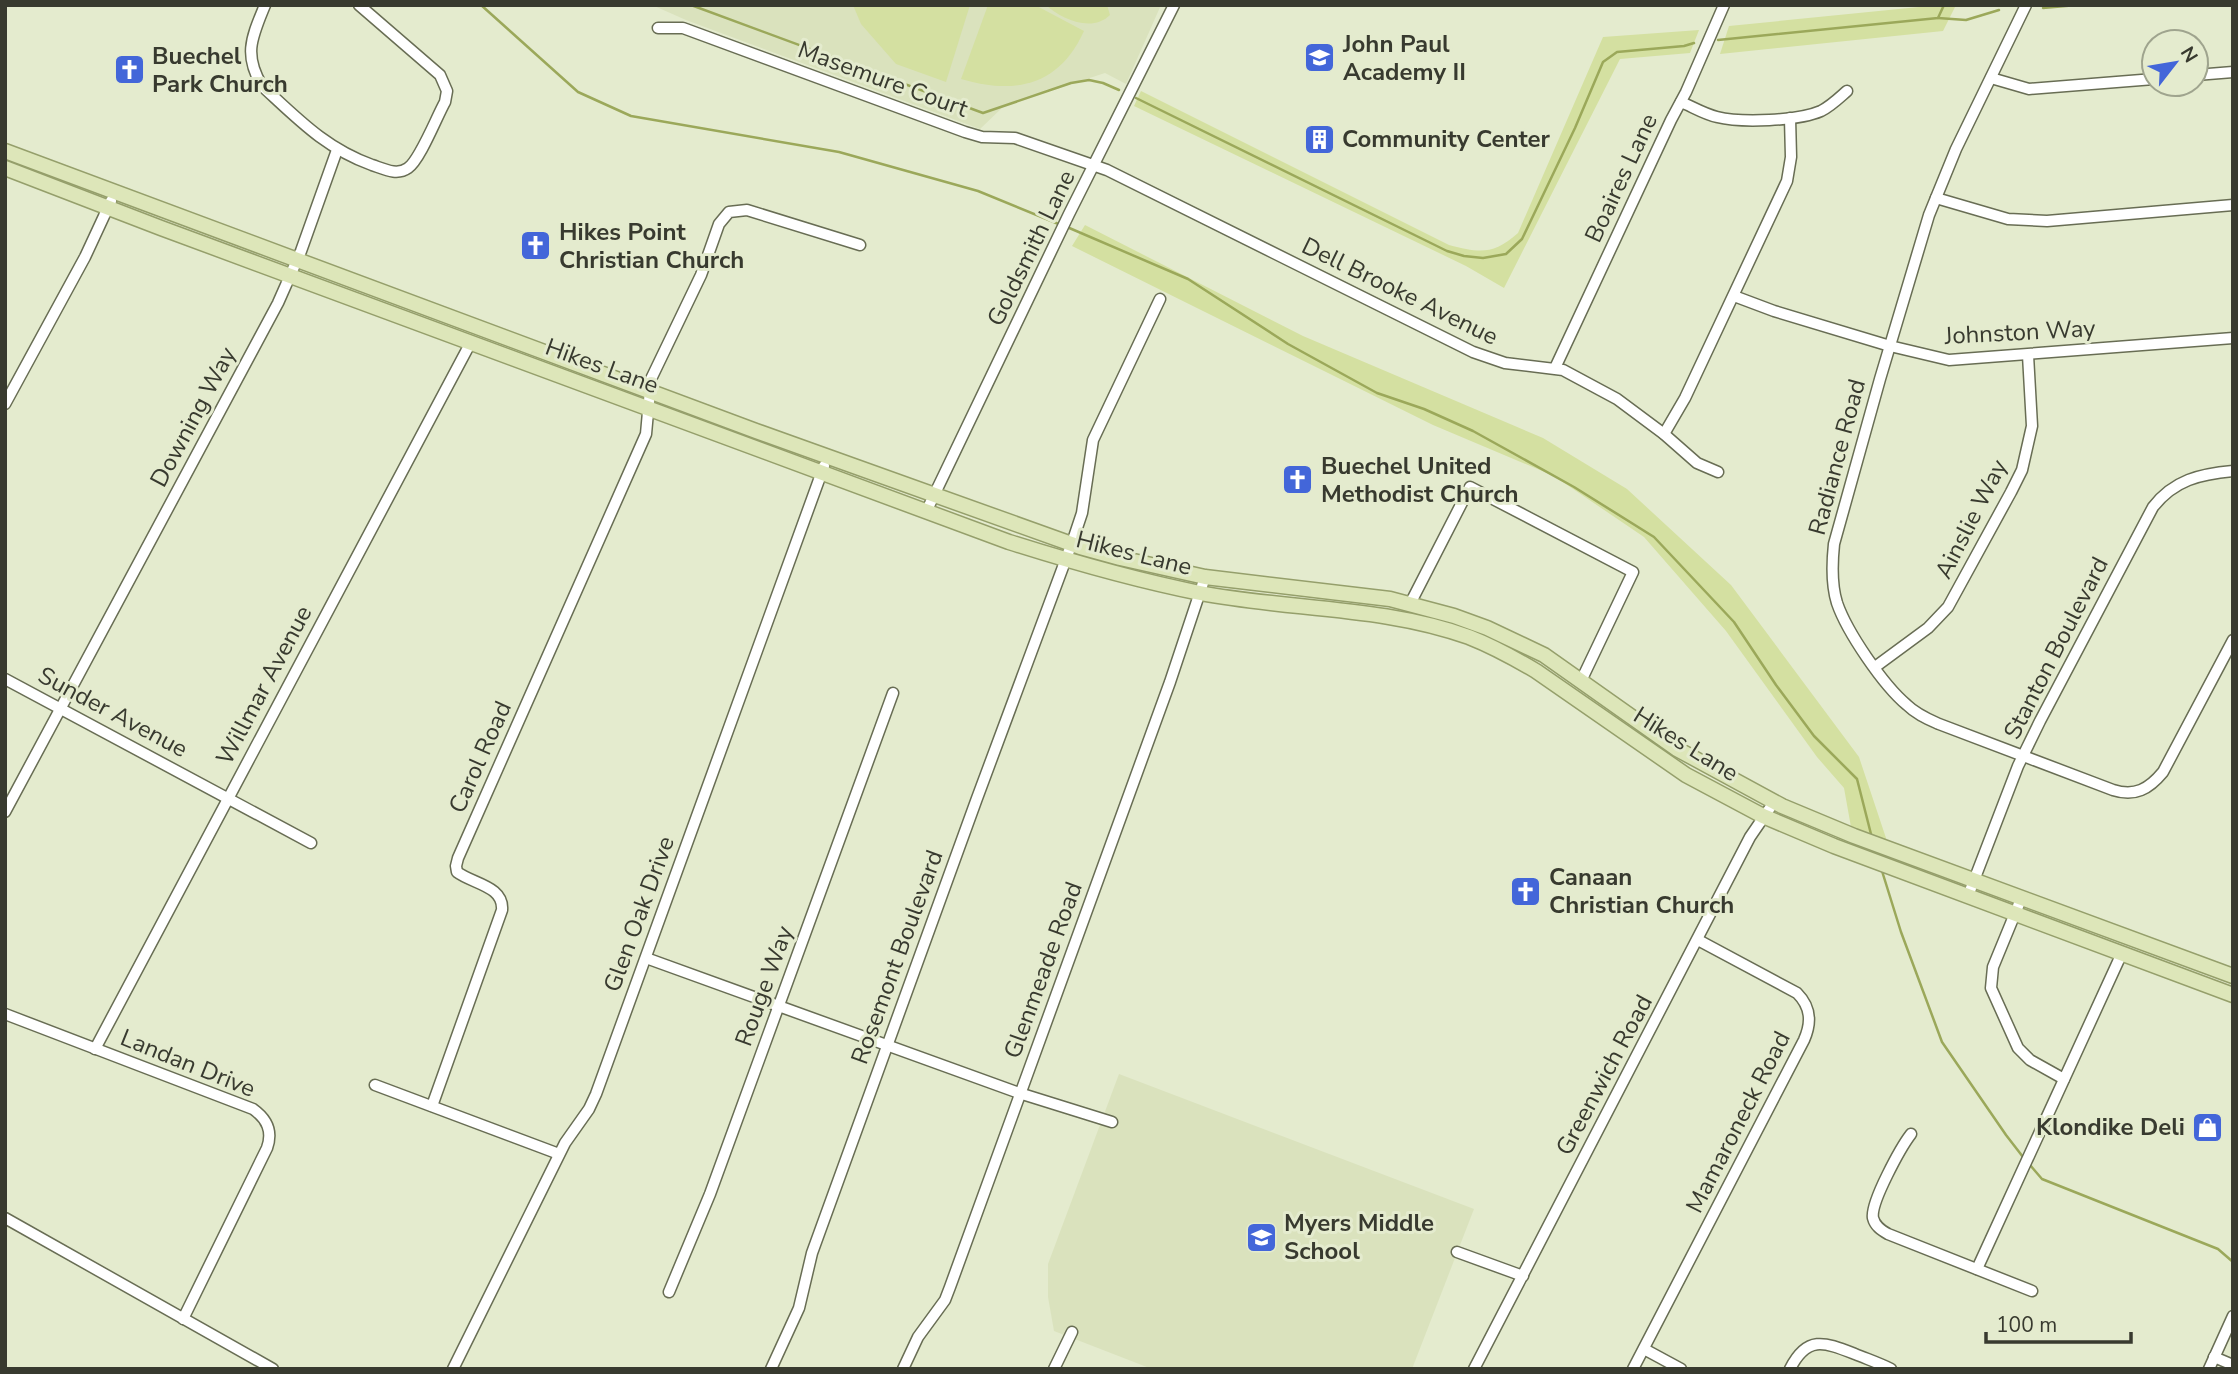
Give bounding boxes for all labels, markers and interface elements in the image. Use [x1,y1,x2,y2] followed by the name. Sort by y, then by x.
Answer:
[1342,28,1466,88] place label: John Paul Academy II
[2140,28,2210,98] north arrow
[794,33,973,125] street label: Masemure Court
[152,40,288,100] place label: Buechel Park Church
[1303,41,1337,75] school or university icon: John Paul Academy II
[2174,42,2204,68] text: N
[112,53,146,87] church icon: Buechel Park Church
[1577,108,1665,248] street label: Boaires Lane
[1302,122,1336,156] building icon: Community Center
[1342,123,1551,155] place label: Community Center
[979,165,1083,331] street label: Goldsmith Lane
[559,216,744,276] place label: Hikes Point Christian Church
[519,229,553,263] church icon: Hikes Point Christian Church
[1297,230,1503,352] street label: Dell Brooke Avenue
[1943,312,2097,352] street label: Johnston Way
[541,331,663,401] street label: Hikes Lane
[143,341,244,493] street label: Downing Way
[1801,375,1873,539] street label: Radiance Road
[1321,450,1519,510] place label: Buechel United Methodist Church
[1927,453,2015,584] street label: Ainslie Way
[1281,463,1315,497] church icon: Buechel United Methodist Church
[1073,523,1195,583] street label: Hikes Lane
[1996,551,2116,745] street label: Stanton Boulevard
[209,600,319,770] street label: Willmar Avenue
[33,659,193,765] street label: Sunder Avenue
[441,696,519,818] street label: Carol Road
[1627,699,1745,789] street label: Hikes Lane
[596,832,682,996] street label: Glen Oak Drive
[843,846,951,1068] street label: Rosemont Boulevard
[1549,861,1734,921] place label: Canaan Christian Church
[1509,874,1543,908] church icon: Canaan Christian Church
[996,877,1090,1063] street label: Glenmeade Road
[727,921,801,1050] street label: Rouge Way
[1548,989,1660,1161] street label: Greenwich Road
[116,1021,260,1105] street label: Landan Drive
[1678,1026,1798,1218] street label: Mamaroneck Road
[2191,1110,2225,1144] shop icon: Klondike Deli
[2036,1111,2185,1143] place label: Klondike Deli
[1284,1207,1434,1267] place label: Myers Middle School
[1244,1220,1278,1254] school or university icon: Myers Middle School
[1986,1300,2131,1344] scale bar
[1996,1311,2057,1339] text: 100 m

